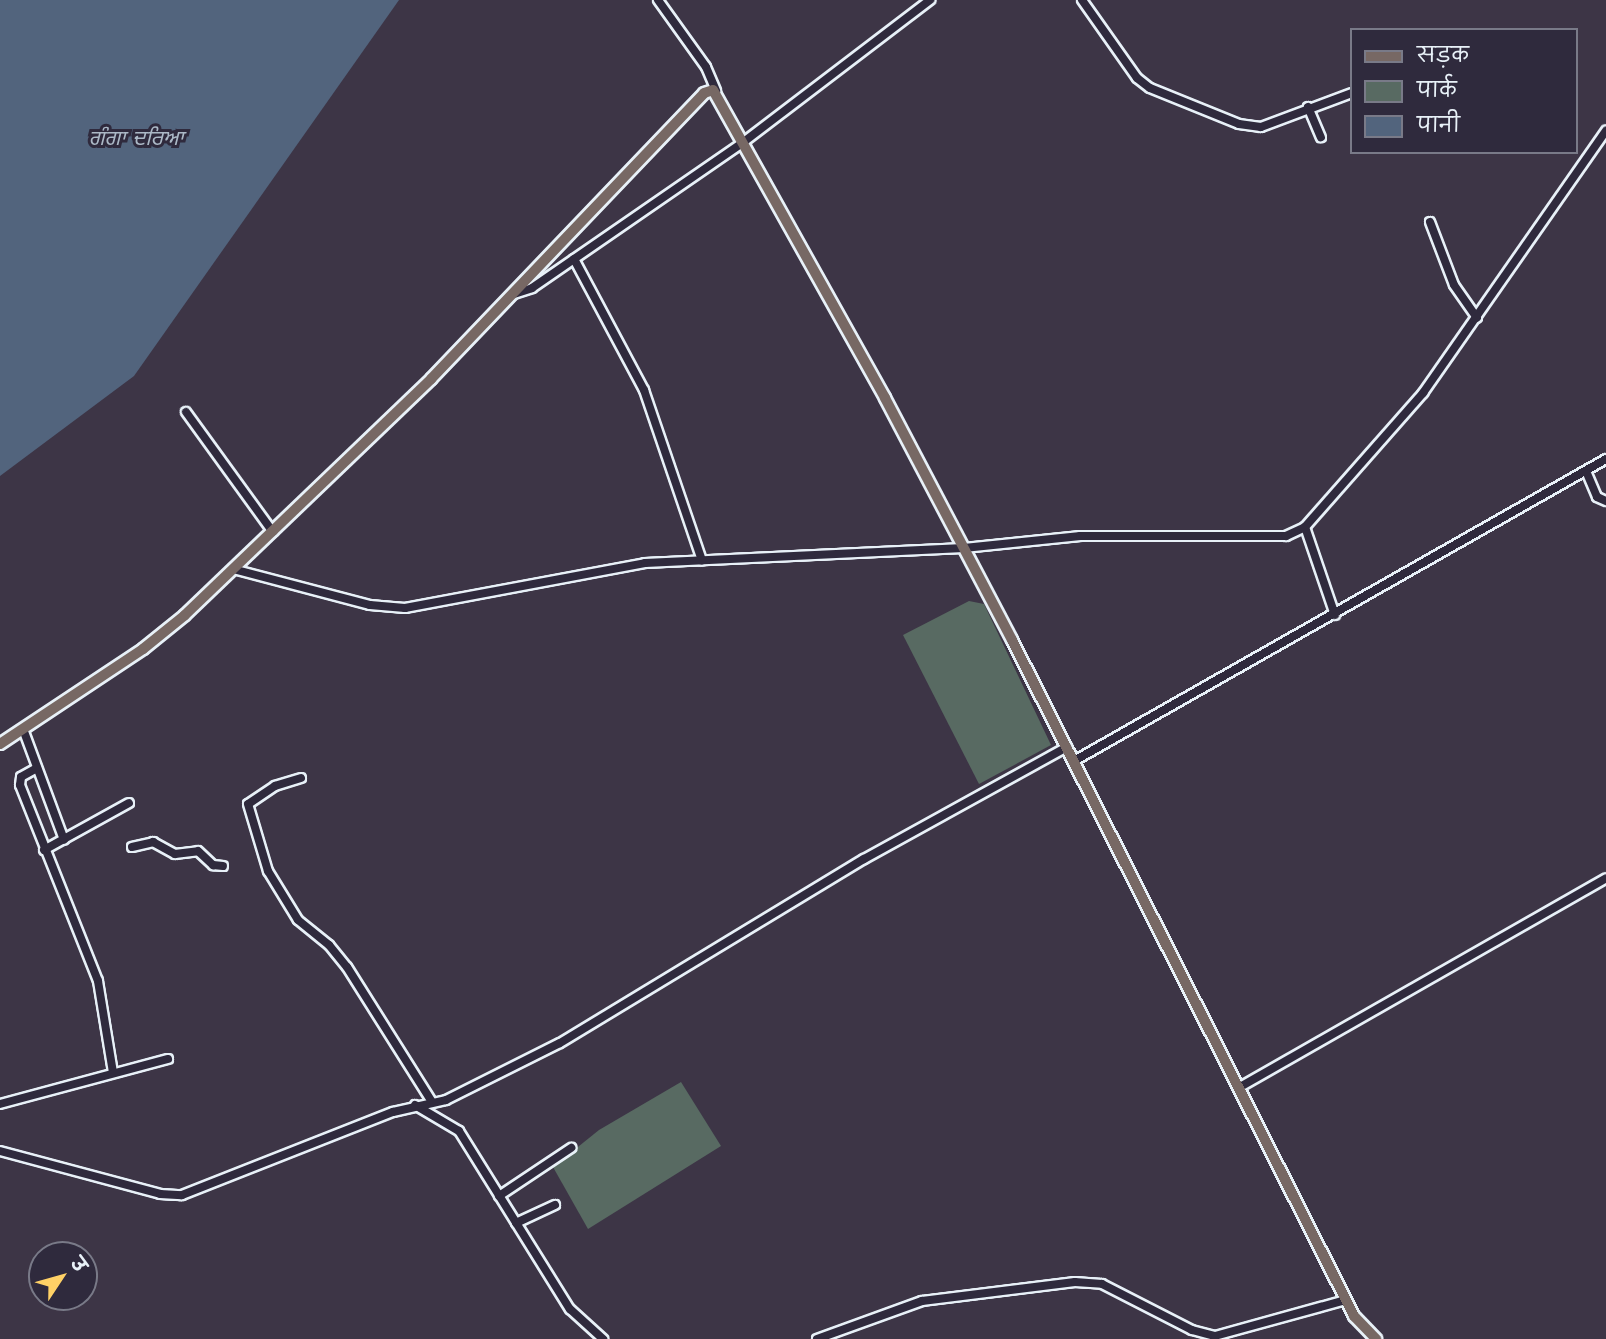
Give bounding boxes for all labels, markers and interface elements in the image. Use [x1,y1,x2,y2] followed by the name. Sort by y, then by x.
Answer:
[1350,28,1578,154] legend
[1417,41,1469,69] text: सड़क
[1417,76,1457,104] text: पार्क
[1417,111,1460,139] text: पानी
[89,125,183,151] water label: ਗੰਗਾ ਦਰਿਆ
[28,1241,98,1311] north arrow
[65,1252,93,1277] text: उ

